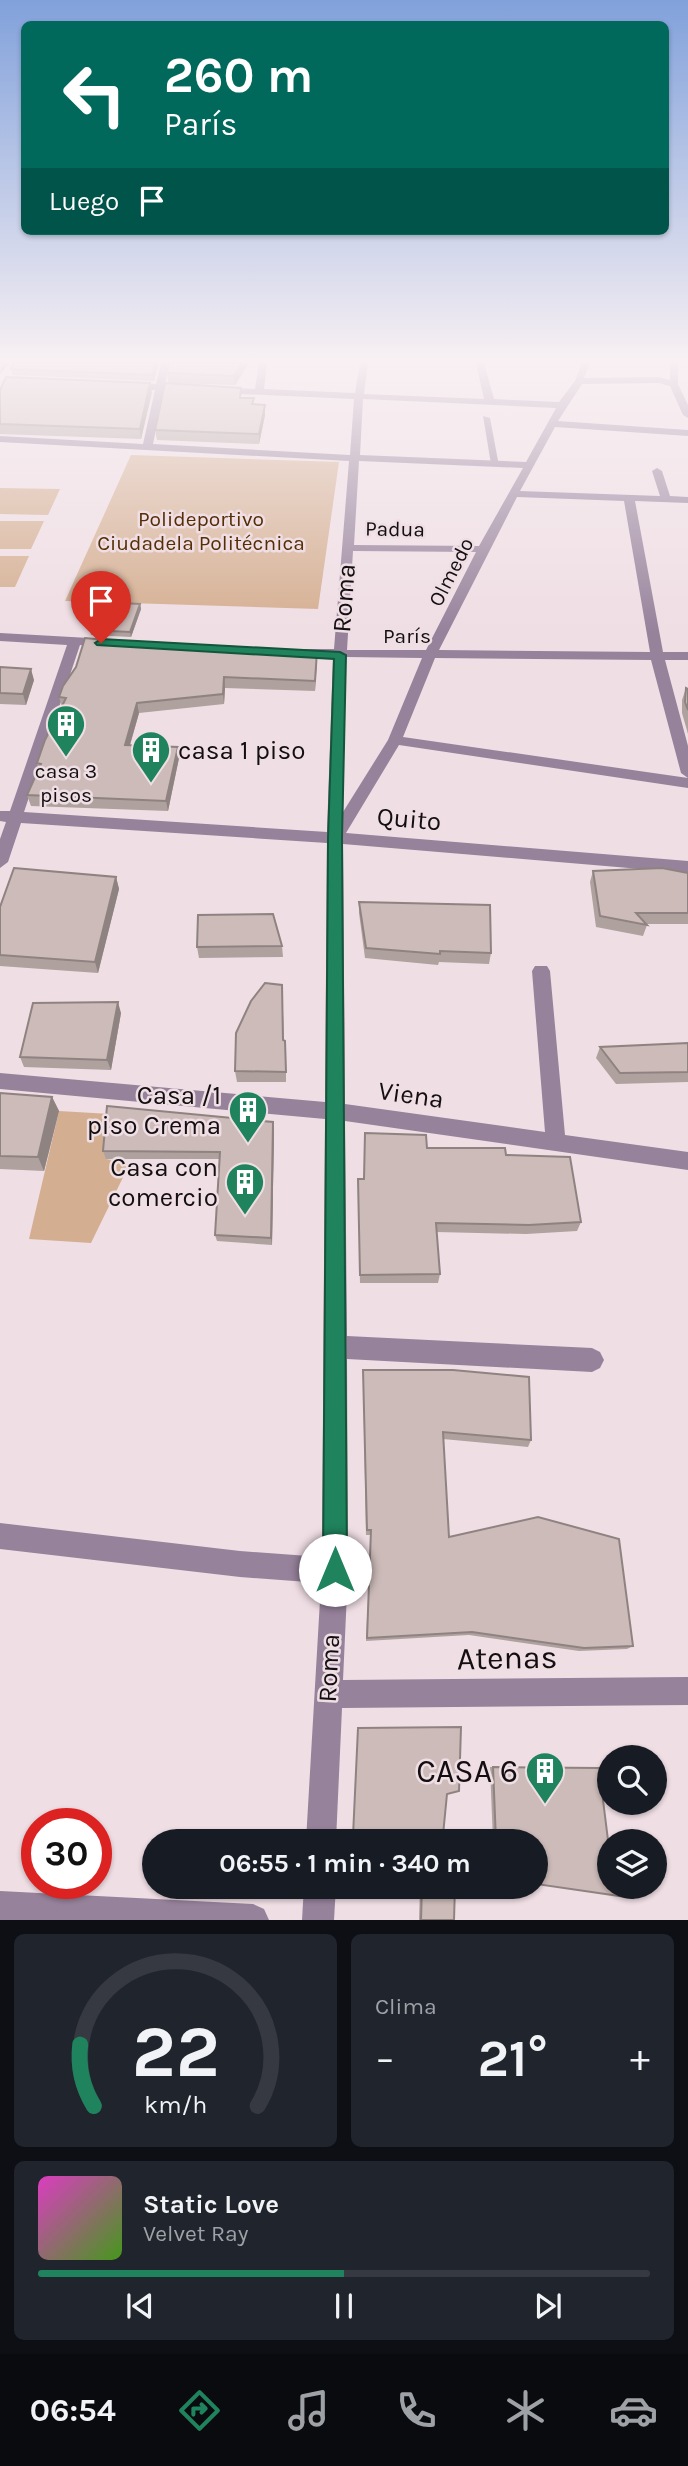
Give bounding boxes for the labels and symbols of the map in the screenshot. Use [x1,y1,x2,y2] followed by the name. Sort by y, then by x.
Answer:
[97,507,305,555] park label: Polideportivo Ciudadela Politécnica
[365,516,425,542] street label: Padua
[424,534,478,610] street label: Olmedo
[326,563,362,633] street label: Roma
[71,571,131,643] pin
[383,624,431,648] street label: París
[45,703,87,758] building icon: casa 3 pisos
[130,729,172,784] building icon: casa 1 piso
[178,735,305,766] place label: casa 1 piso
[35,759,97,807] place label: casa 3 pisos
[376,801,442,837] street label: Quito
[376,1075,446,1115] street label: Viena
[87,1080,221,1141] place label: Casa /1 piso Crema
[227,1089,269,1144] building icon: Casa /1 piso Crema
[108,1152,218,1213] place label: Casa con comercio
[224,1161,266,1216] building icon: Casa con comercio
[298,1533,372,1607] position arrow
[312,1633,346,1703] street label: Roma
[456,1639,558,1677] street label: Atenas
[524,1750,566,1805] building icon: CASA 6
[416,1753,518,1790] place label: CASA 6
[21,1808,112,1899] speed limit sign: 30

